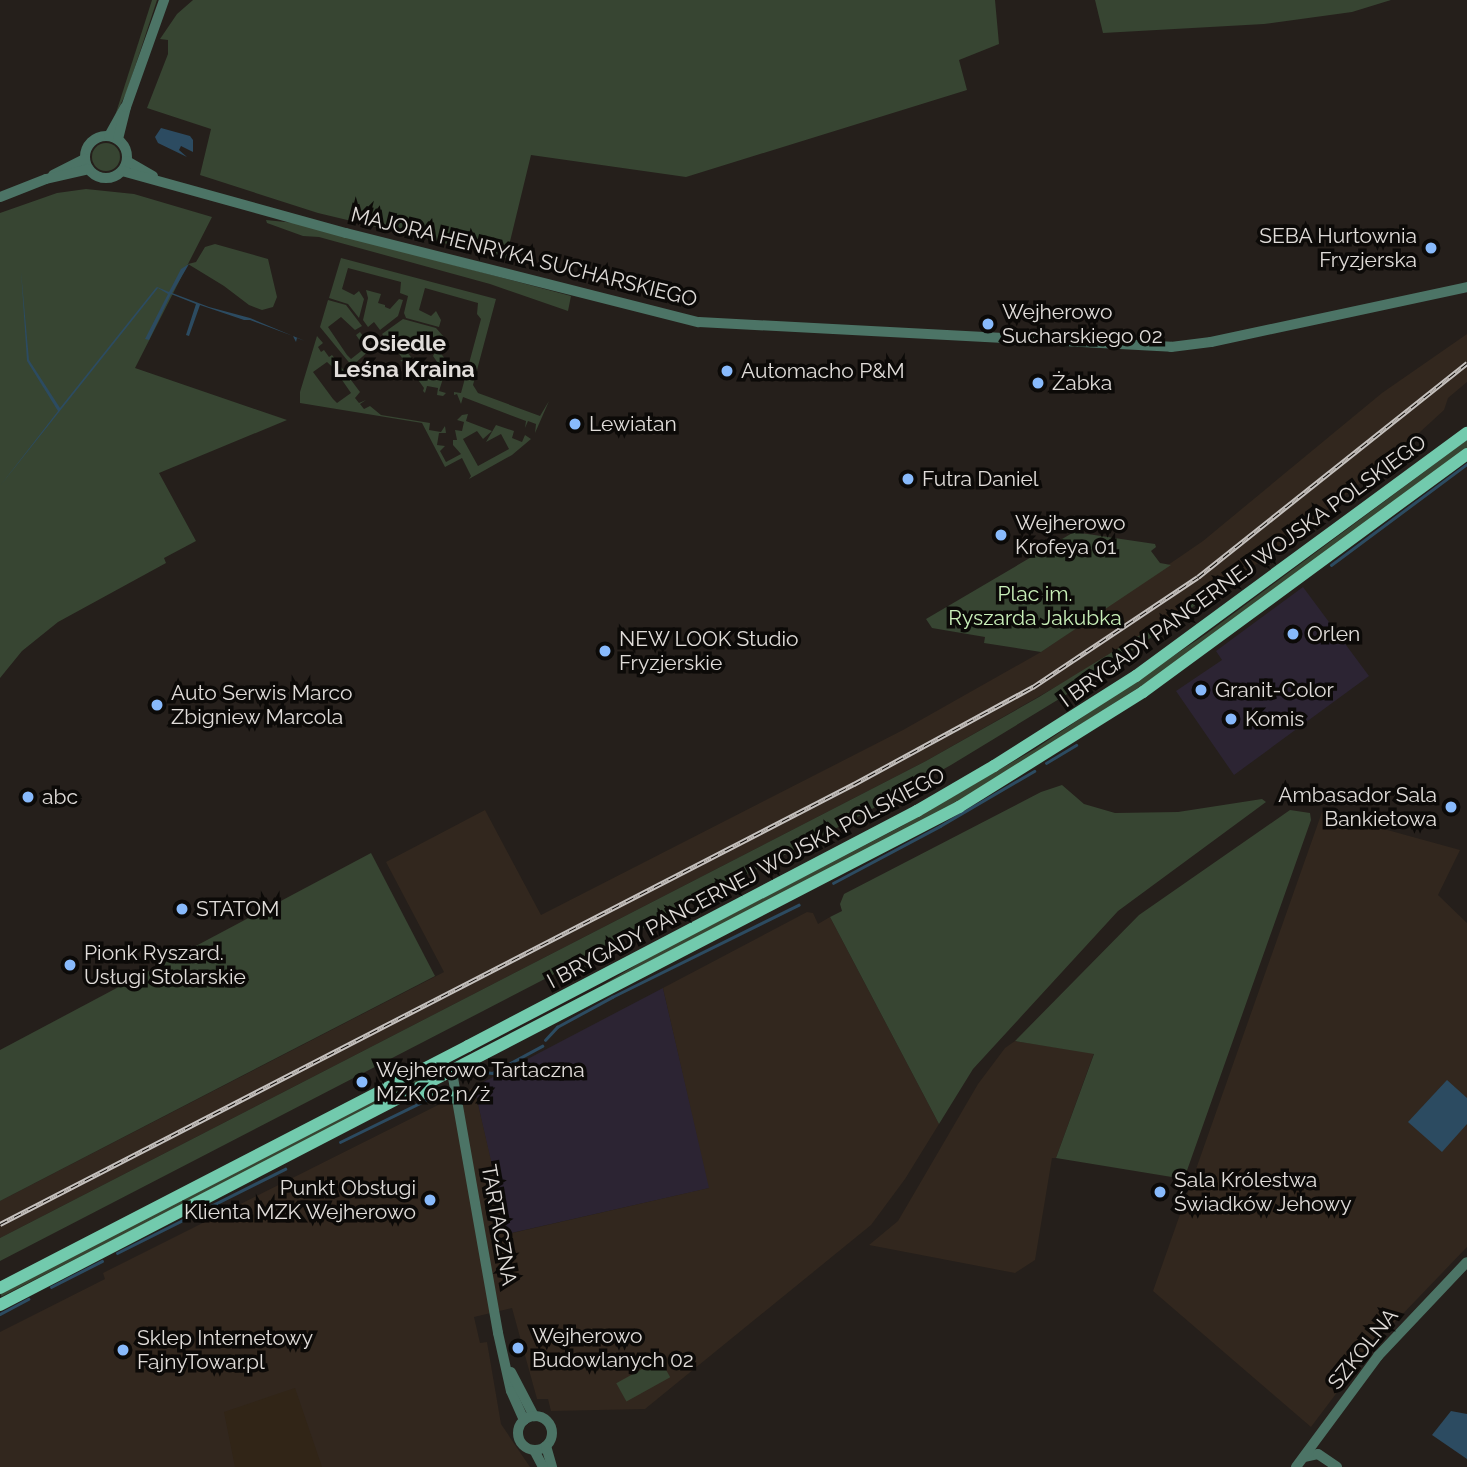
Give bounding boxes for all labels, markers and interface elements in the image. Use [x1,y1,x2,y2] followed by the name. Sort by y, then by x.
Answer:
[348,202,700,312] street label: MAJORA HENRYKA SUCHARSKIEGO
[1259,223,1417,273] place label: SEBA Hurtownia Fryzjerska
[1423,240,1439,256] marker: SEBA Hurtownia Fryzjerska
[1002,299,1163,349] place label: Wejherowo Sucharskiego 02
[980,316,996,332] marker: Wejherowo Sucharskiego 02
[333,329,475,383] district label: Osiedle Leśna Kraina
[741,358,905,384] place label: Automacho P&M
[719,363,735,379] marker: Automacho P&M
[1052,370,1112,396] place label: Żabka
[1030,375,1046,391] marker: Żabka
[589,411,677,437] place label: Lewiatan
[567,416,583,432] marker: Lewiatan
[1054,429,1432,713] street label: I BRYGADY PANCERNEJ WOJSKA POLSKIEGO
[922,466,1039,492] place label: Futra Daniel
[900,471,916,487] marker: Futra Daniel
[1015,510,1126,560] place label: Wejherowo Krofeya 01
[993,527,1009,543] marker: Wejherowo Krofeya 01
[948,581,1122,631] park label: Plac im. Ryszarda Jakubka
[1307,621,1360,647] place label: Orlen
[619,626,800,676] place label: NEW LOOK Studio Fryzjerskie
[1285,626,1301,642] marker: Orlen
[597,643,613,659] marker: NEW LOOK Studio Fryzjerskie
[1215,677,1334,703] place label: Granit-Color
[171,680,352,730] place label: Auto Serwis Marco Zbigniew Marcola
[1193,682,1209,698] marker: Granit-Color
[149,697,165,713] marker: Auto Serwis Marco Zbigniew Marcola
[1245,706,1304,732] place label: Komis
[1223,711,1239,727] marker: Komis
[542,762,950,994] street label: I BRYGADY PANCERNEJ WOJSKA POLSKIEGO
[1278,782,1437,832] place label: Ambasador Sala Bankietowa
[42,784,78,810] place label: abc
[20,789,36,805] marker: abc
[1443,799,1459,815] marker: Ambasador Sala Bankietowa
[196,896,279,922] place label: STATOM
[174,901,190,917] marker: STATOM
[84,940,246,990] place label: Pionk Ryszard. Usługi Stolarskie
[62,957,78,973] marker: Pionk Ryszard. Usługi Stolarskie
[376,1057,585,1107] place label: Wejherowo Tartaczna MZK 02 n/ż
[354,1074,370,1090] marker: Wejherowo Tartaczna MZK 02 n/ż
[476,1163,522,1287] street label: TARTACZNA
[1174,1167,1353,1217] place label: Sala Królestwa Świadków Jehowy
[183,1175,416,1225] place label: Punkt Obsługi Klienta MZK Wejherowo
[1152,1184,1168,1200] marker: Sala Królestwa Świadków Jehowy
[422,1192,438,1208] marker: Punkt Obsługi Klienta MZK Wejherowo
[1323,1303,1403,1395] street label: SZKOLNA
[532,1323,694,1373] place label: Wejherowo Budowlanych 02
[137,1325,313,1375] place label: Sklep Internetowy FajnyTowar.pl
[510,1340,526,1356] marker: Wejherowo Budowlanych 02
[115,1342,131,1358] marker: Sklep Internetowy FajnyTowar.pl

